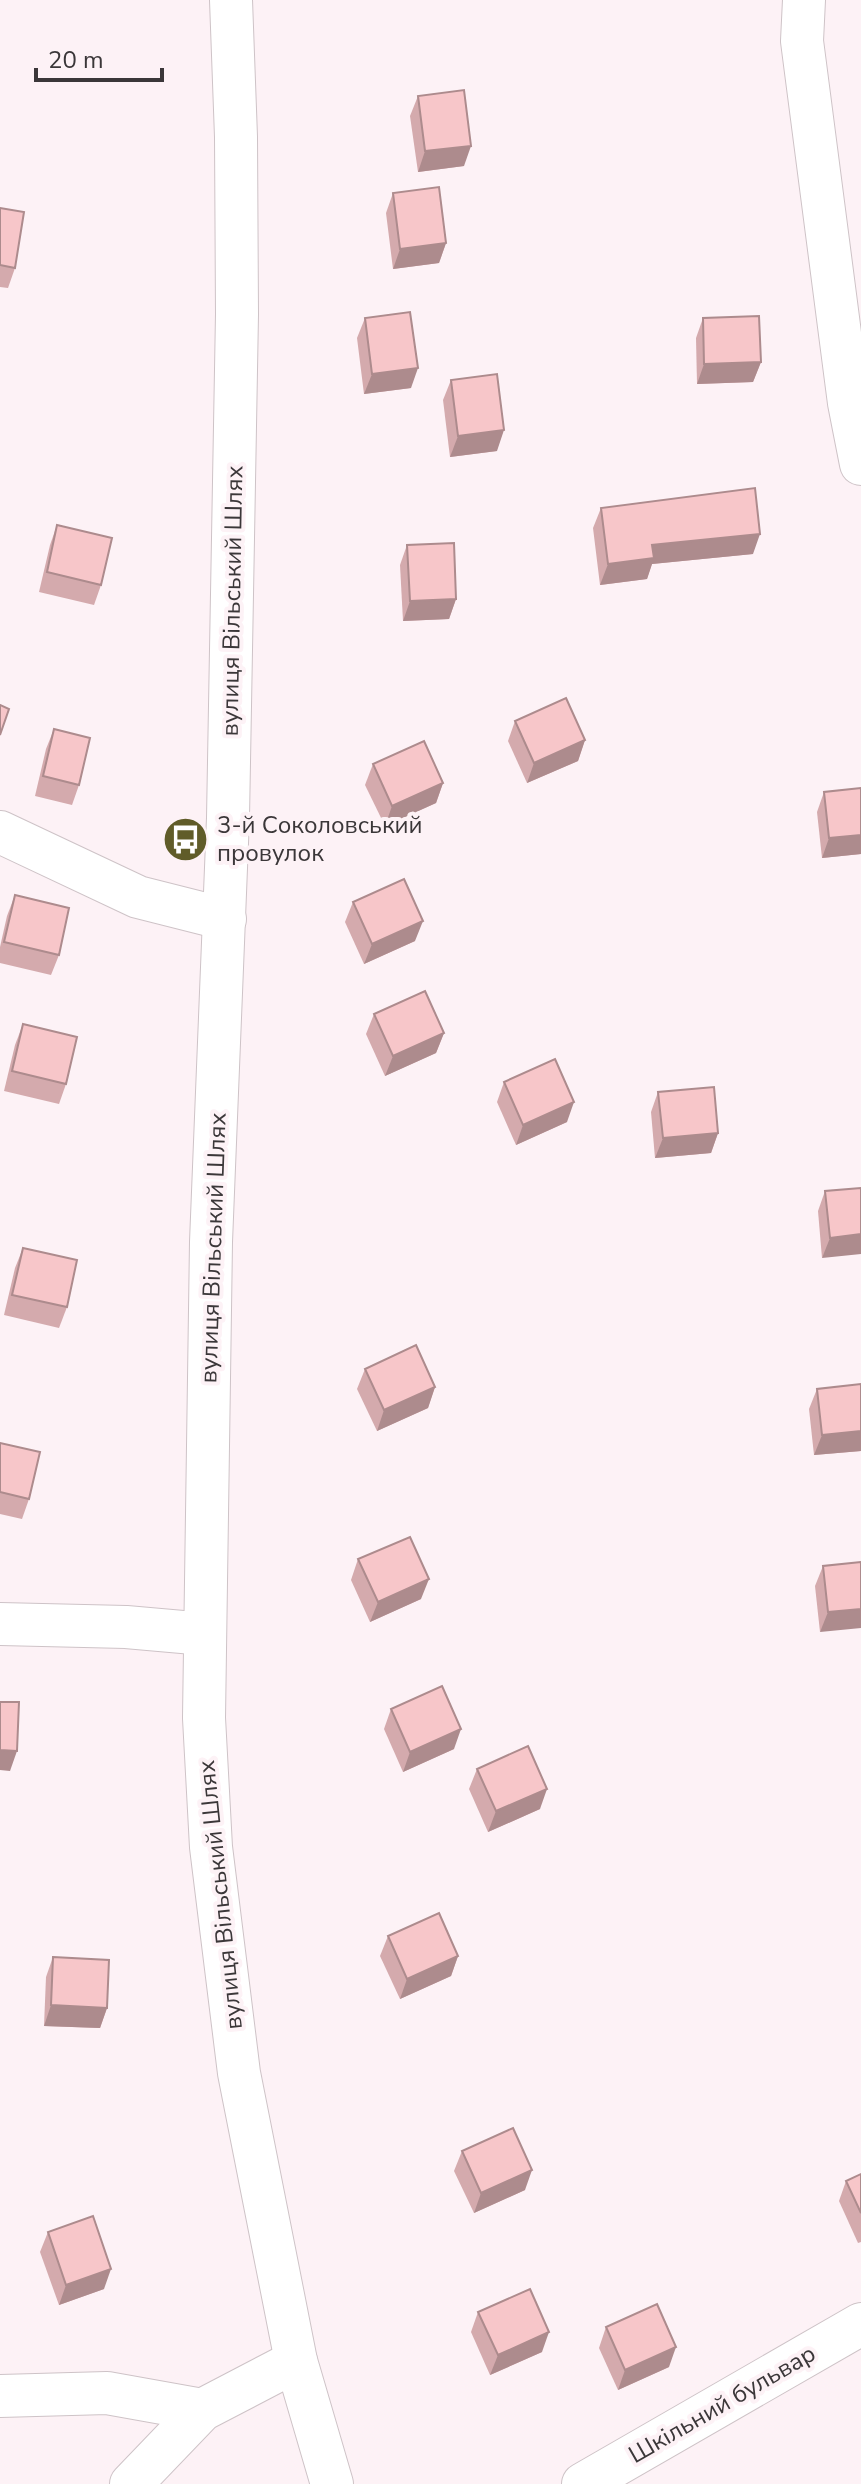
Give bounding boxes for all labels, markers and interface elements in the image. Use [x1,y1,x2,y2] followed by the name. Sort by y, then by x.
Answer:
[36,32,162,82] scale bar
[48,44,104,76] text: 20 m
[214,465,250,737] street label: вулиця Вільський Шлях
[217,809,423,869] place label: 3-й Соколовський провулок
[162,815,210,863] bus stop icon: 3-й Соколовський провулок
[192,1112,234,1384] street label: вулиця Вільський Шлях
[190,1759,250,2031] street label: вулиця Вільський Шлях
[623,2337,821,2471] street label: Шкільний бульвар

